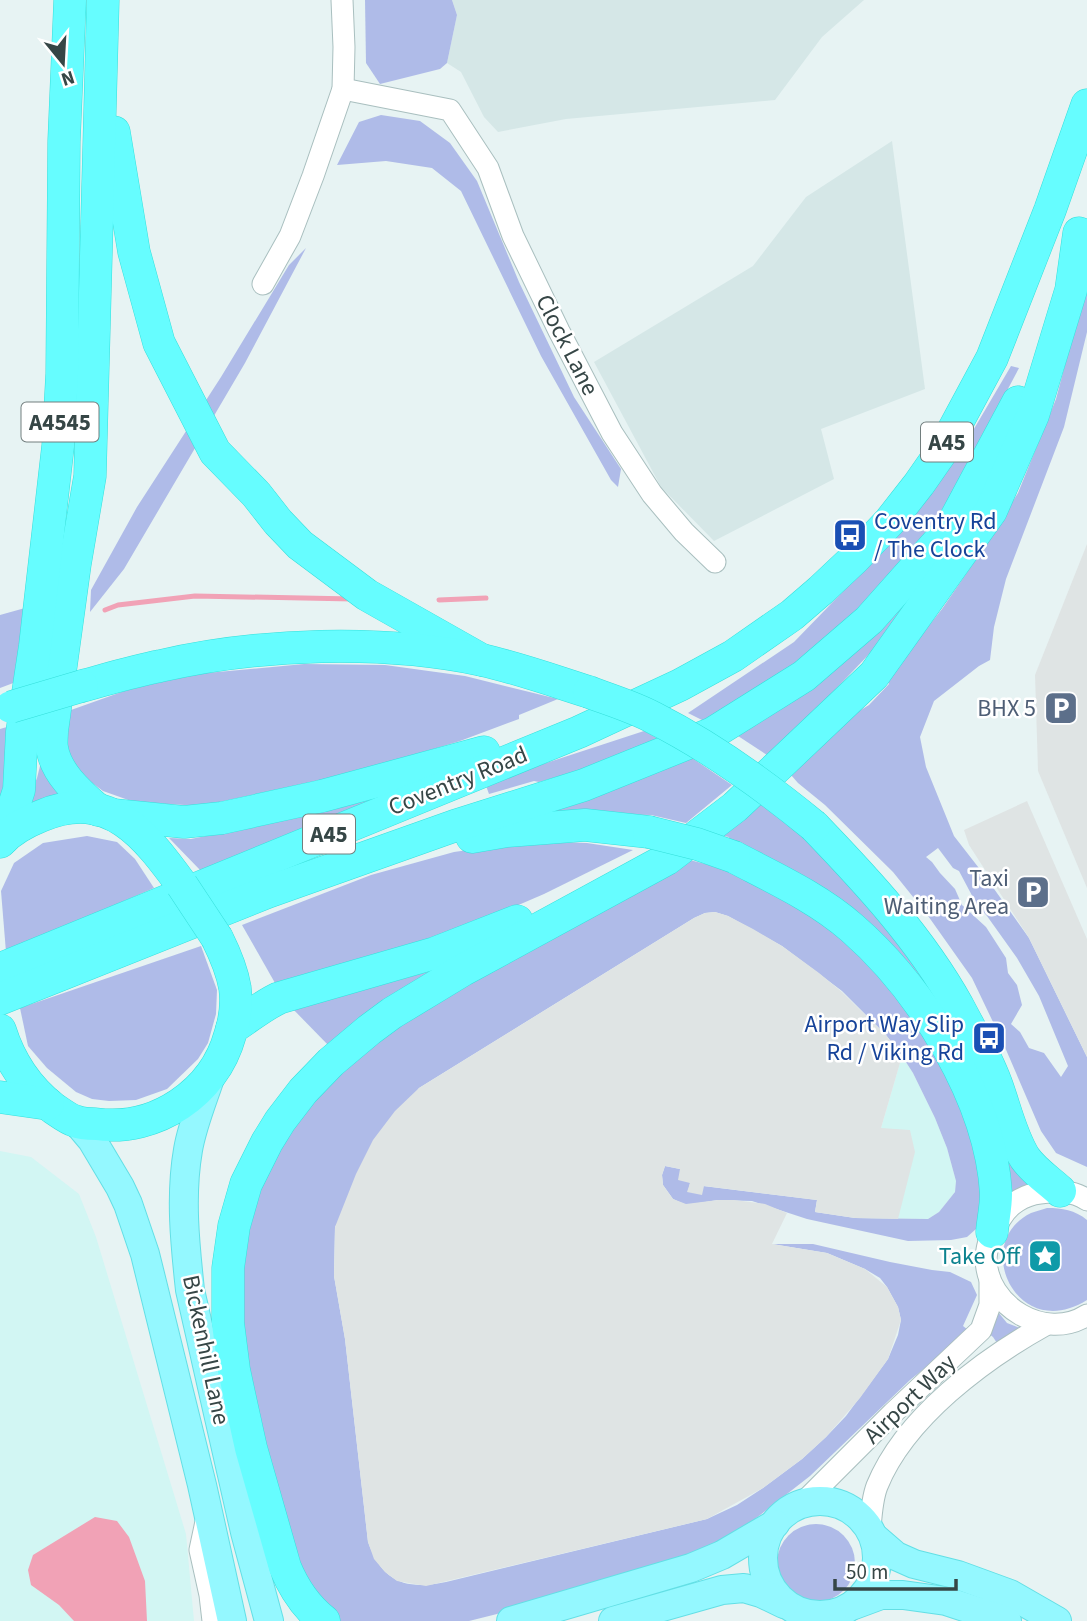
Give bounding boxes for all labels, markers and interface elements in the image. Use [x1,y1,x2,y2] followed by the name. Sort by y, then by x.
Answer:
[28,28,98,98] north arrow
[58,63,78,93] text: N
[527,288,607,402] street label: Clock Lane
[22,402,98,442] road number: A4545
[921,422,973,462] road number: A45
[874,504,997,567] place label: Coventry Rd / The Clock
[831,516,869,554] bus stop icon: Coventry Rd / The Clock
[1042,689,1080,727] parking icon: BHX 5
[977,691,1036,726] place label: BHX 5
[383,737,533,825] street label: Coventry Road
[303,814,355,854] road number: A45
[884,861,1009,924] place label: Taxi Waiting Area
[1014,873,1052,911] parking icon: Taxi Waiting Area
[804,1007,964,1070] place label: Airport Way Slip Rd / Viking Rd
[970,1019,1008,1057] bus stop icon: Airport Way Slip Rd / Viking Rd
[1026,1237,1064,1275] place icon: Take Off
[939,1239,1021,1274] place label: Take Off
[173,1272,239,1428] street label: Bickenhill Lane
[856,1346,964,1452] street label: Airport Way
[835,1548,956,1592] scale bar
[846,1557,888,1587] text: 50 m

